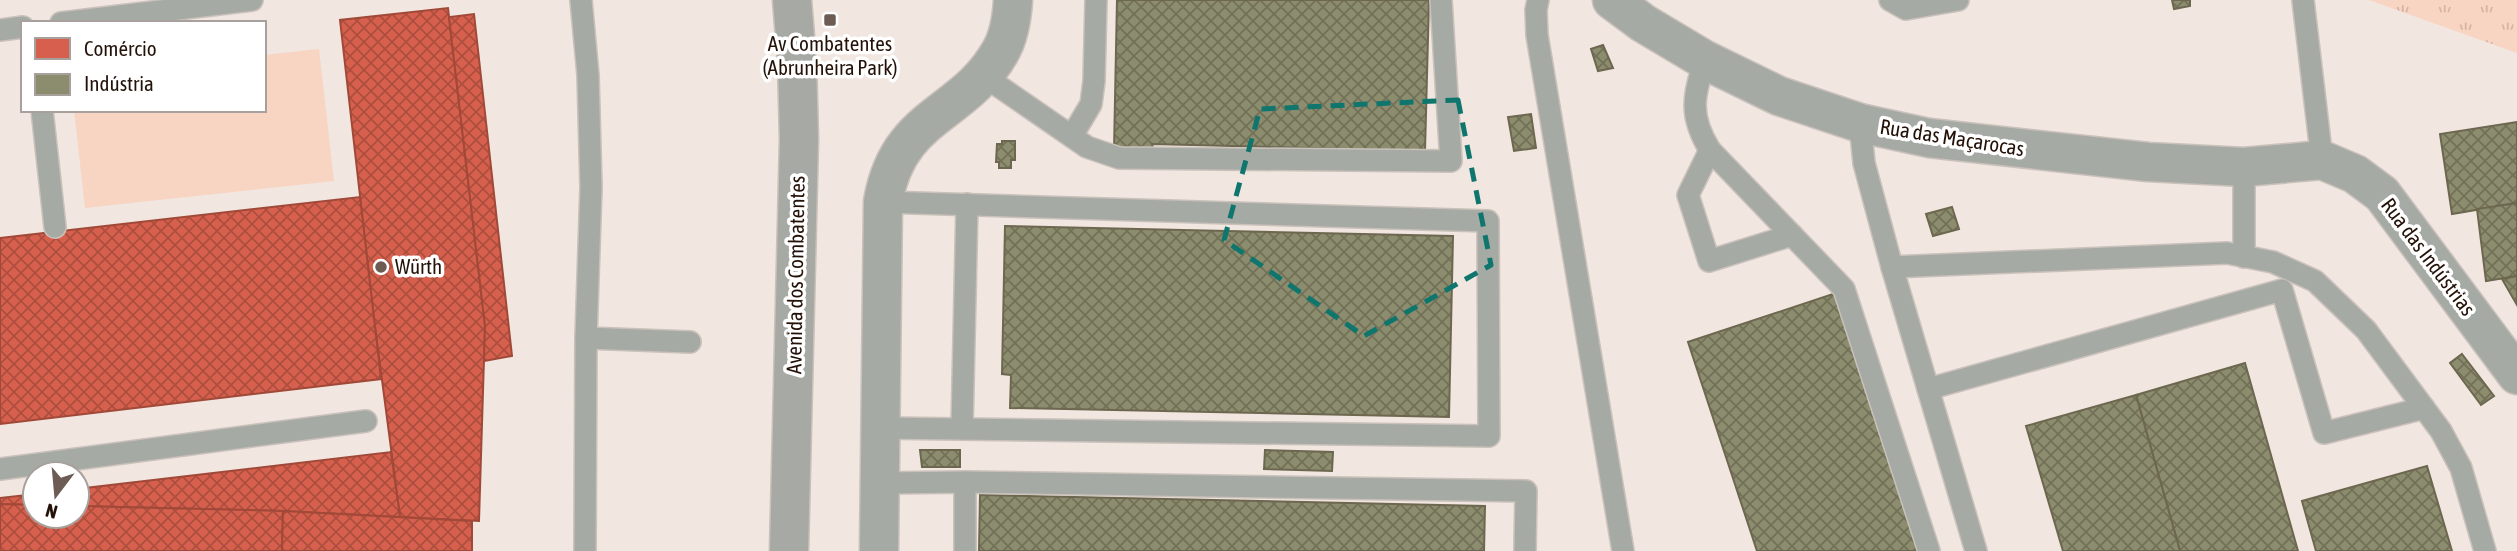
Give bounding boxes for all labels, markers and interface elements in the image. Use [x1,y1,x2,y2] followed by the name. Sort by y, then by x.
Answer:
[822,12,838,28] marker: Av Combatentes (Abrunheira Park)
[21,21,266,112] legend
[763,31,897,79] place label: Av Combatentes (Abrunheira Park)
[84,36,157,60] text: Comércio
[84,71,154,95] text: Indústria
[1878,114,2026,160] street label: Rua das Maçarocas
[781,176,809,374] street label: Avenida dos Combatentes
[2377,193,2481,320] street label: Rua das Indústrias
[395,254,442,278] place label: Würth
[373,259,389,275] marker: Würth
[21,460,91,530] north arrow
[43,499,60,523] text: N

